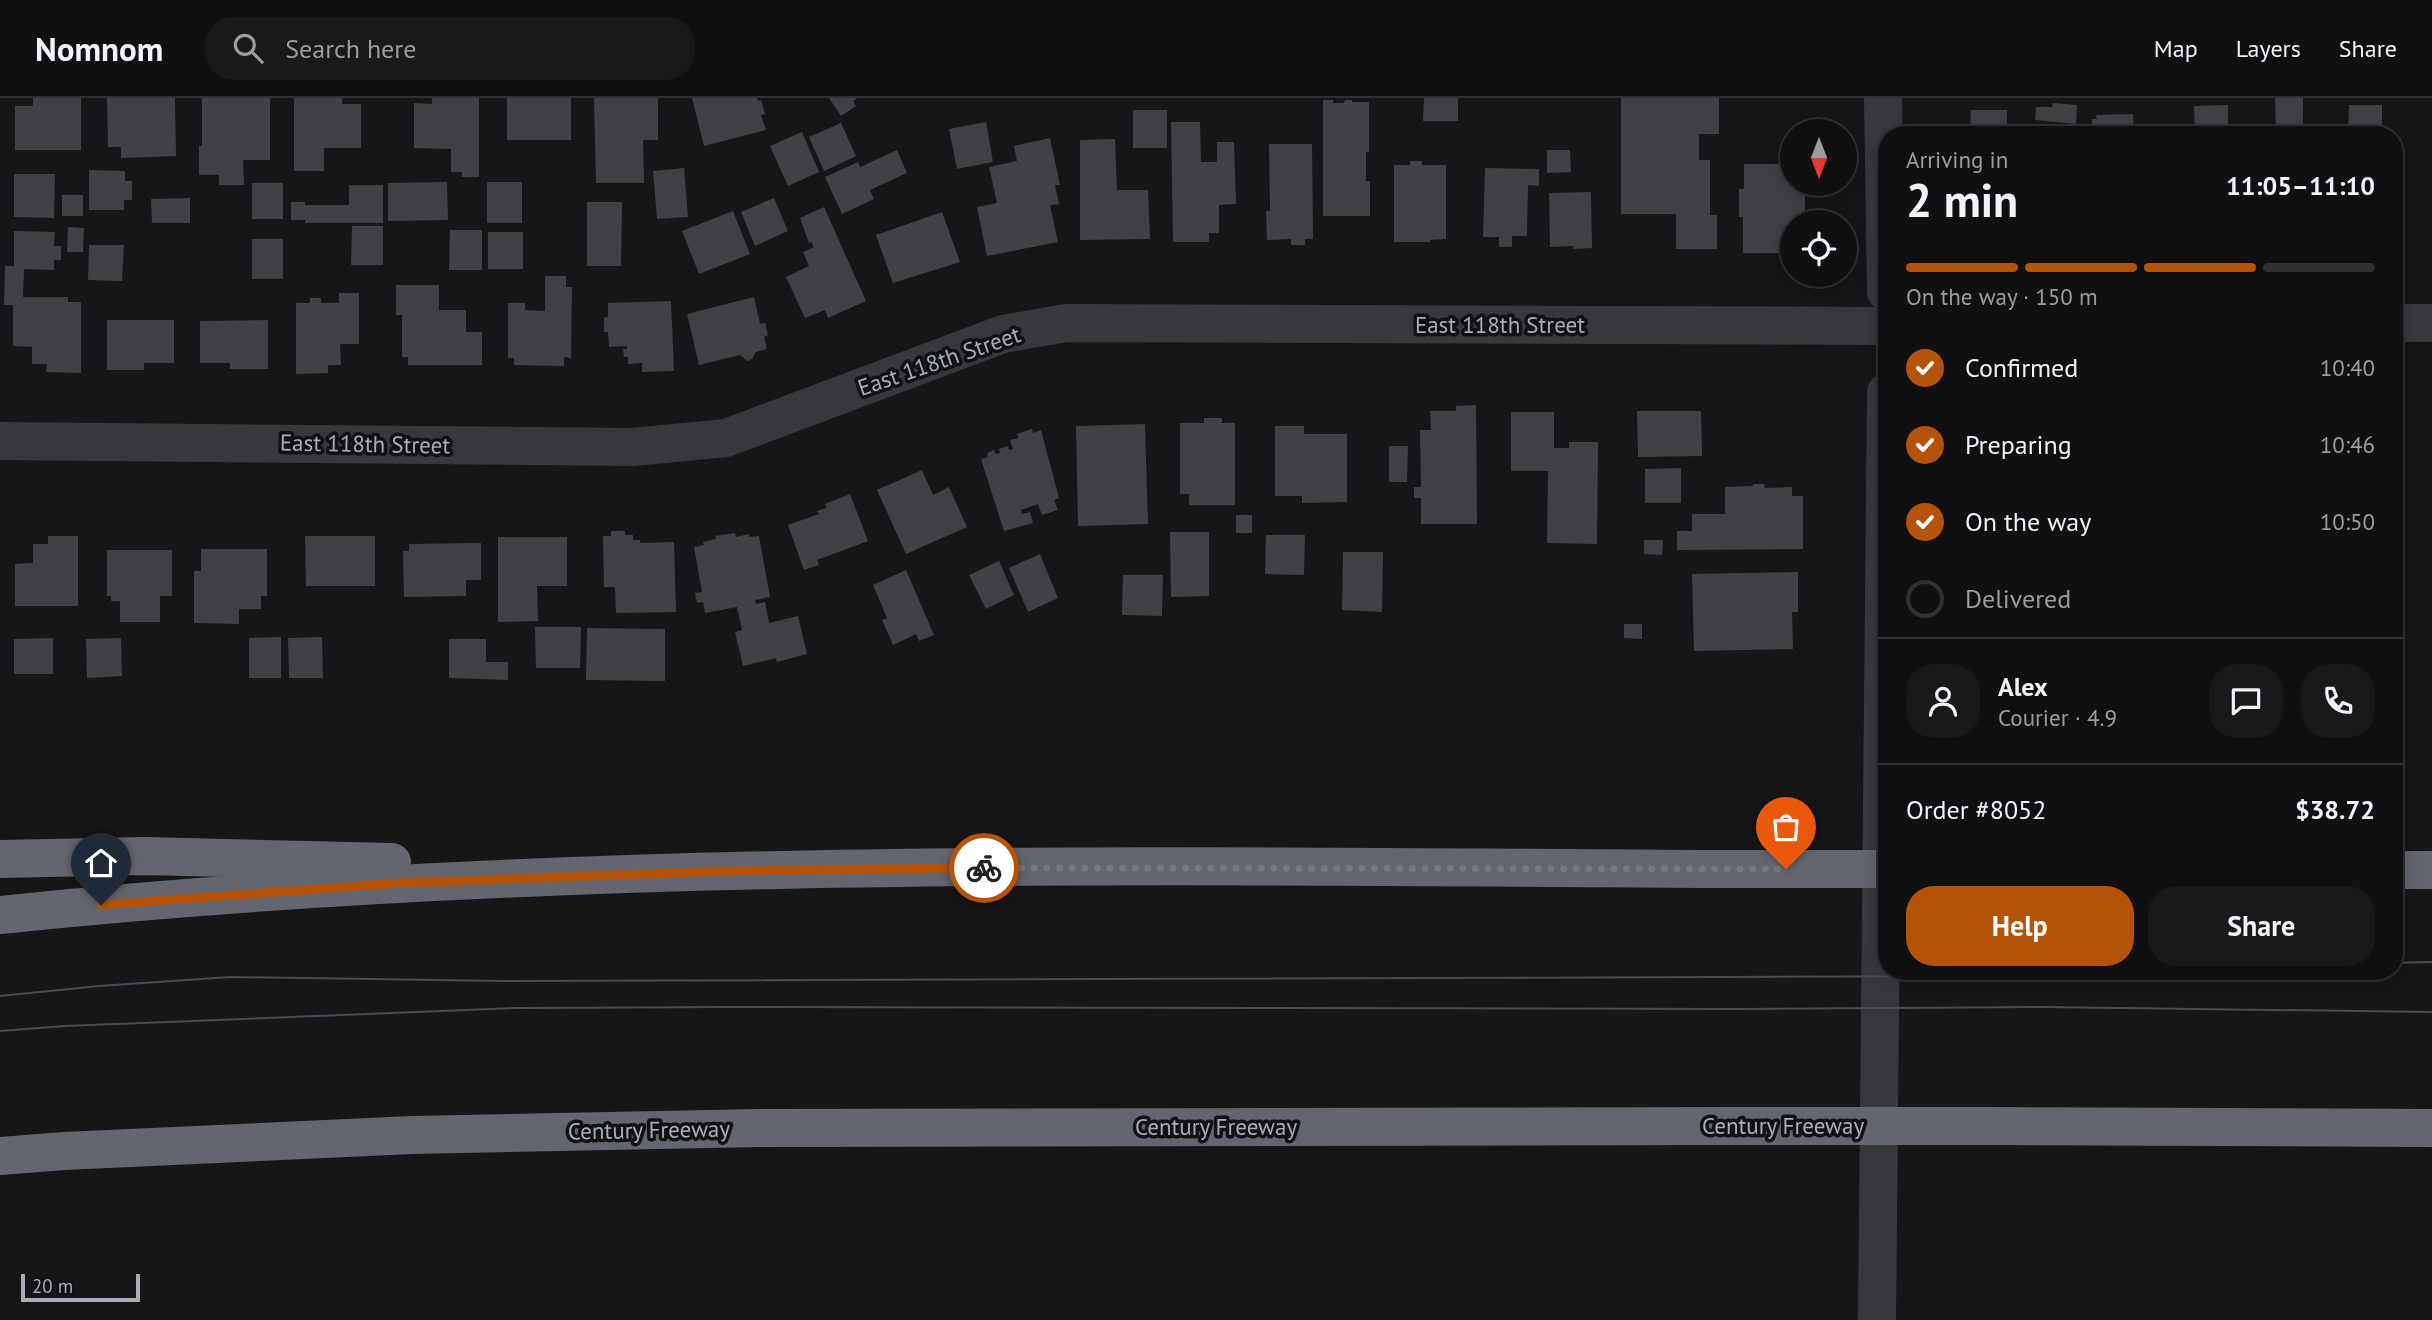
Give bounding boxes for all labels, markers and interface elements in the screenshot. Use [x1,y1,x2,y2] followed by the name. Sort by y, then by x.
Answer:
[205,17,695,80] search box
[35,27,163,70] text: Nomnom
[229,29,267,67] icon: search
[285,32,416,65] text: Search here
[2154,33,2198,64] text: Map
[2236,33,2301,64] text: Layers
[2339,33,2397,64] text: Share
[1780,119,1857,196] north arrow
[1780,119,1857,287] map controls
[1906,145,2008,174] text: Arriving in
[2226,169,2375,202] text: 11:05–11:10
[1906,170,2018,230] text: 2 min
[1780,210,1857,287] button: locate
[1906,282,2098,311] text: On the way · 150 m
[1415,310,1585,339] street label: East 118th Street
[854,319,1024,402] street label: East 118th Street
[1906,349,1944,387] icon: check
[1965,351,2078,384] text: Confirmed
[2320,353,2375,382] text: 10:40
[1906,426,1944,464] icon: check
[280,428,451,459] street label: East 118th Street
[1965,428,2072,461] text: Preparing
[2320,430,2375,459] text: 10:46
[1906,503,1944,541] icon: check
[1965,505,2091,538] text: On the way
[2320,507,2375,536] text: 10:50
[1965,582,2071,615] text: Delivered
[1906,664,1980,738] button: person
[2209,664,2283,738] button: chat
[2301,664,2375,738] button: phone
[1998,670,2048,703] text: Alex
[1998,703,2117,732] text: Courier · 4.9
[1906,793,2046,826] text: Order #8052
[2295,793,2375,826] text: $38.72
[1756,797,1816,869] pin
[1767,808,1805,846] icon: bag
[71,833,131,905] pin
[949,833,1019,903] courier
[82,844,120,882] icon: home
[965,849,1003,887] icon: bike
[1906,886,2134,966] button: Help
[2148,886,2375,966] button: Share
[1702,1111,1864,1140] street label: Century Freeway
[1135,1112,1297,1141] street label: Century Freeway
[568,1114,731,1145] street label: Century Freeway
[21,1271,140,1303] scale bar
[32,1274,73,1298] text: 20 m

